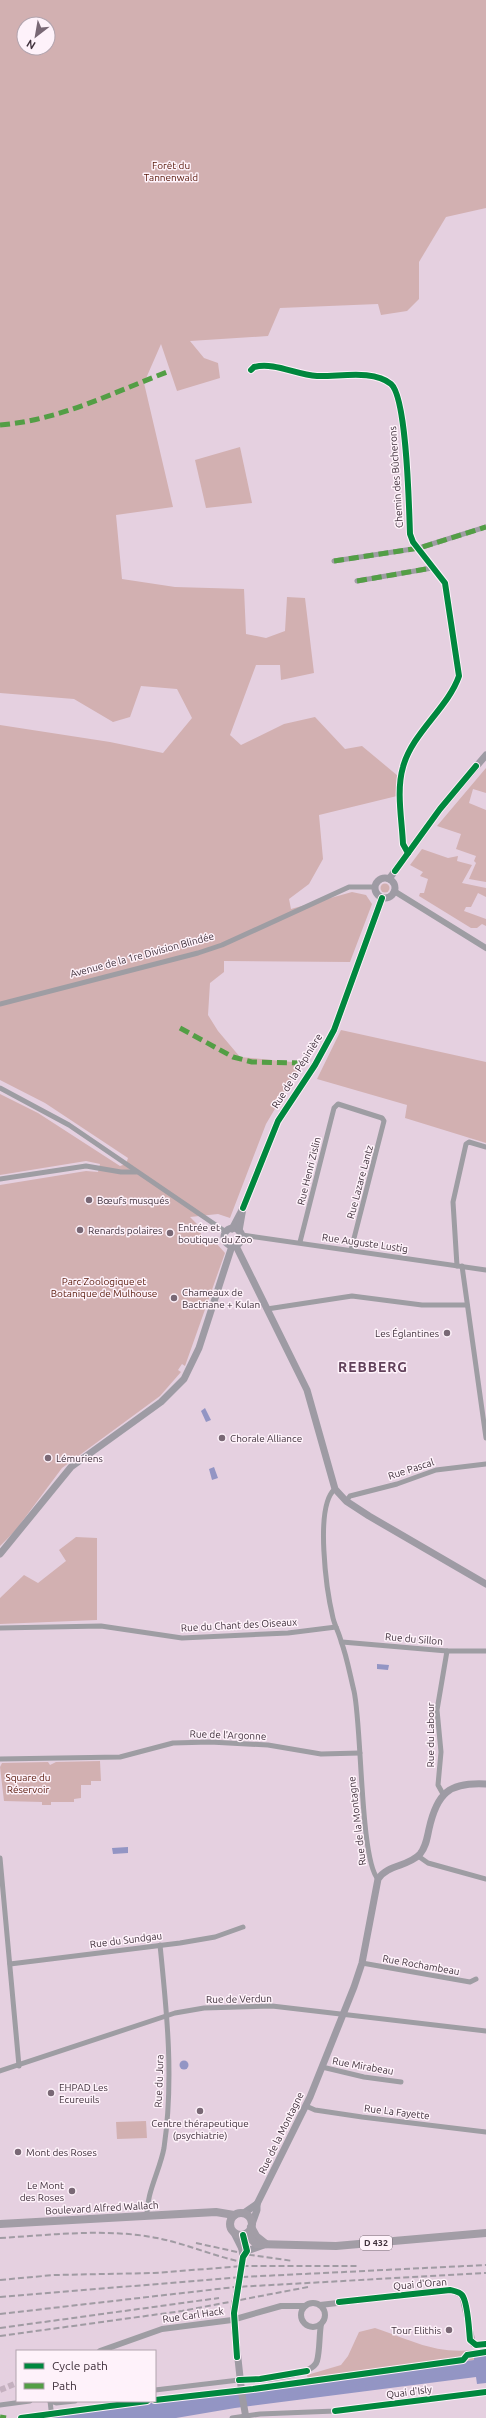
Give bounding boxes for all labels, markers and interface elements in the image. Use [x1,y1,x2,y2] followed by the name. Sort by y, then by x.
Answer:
[16,16,56,56] north arrow
[24,37,37,52] text: N
[144,160,198,183] park label: Forêt du Tannenwald
[387,426,405,528] street label: Chemin des Bûcherons
[69,930,215,980] street label: Avenue de la 1re Division Blindée
[270,1032,324,1110] street label: Rue de la Pépinière
[295,1136,323,1206] street label: Rue Henri Zislin
[345,1144,375,1220] street label: Rue Lazare Lantz
[84,1195,94,1205] marker: Bœufs musqués
[97,1195,169,1206] place label: Bœufs musqués
[178,1222,252,1245] place label: Entrée et boutique du Zoo
[75,1225,85,1235] marker: Renards polaires
[88,1225,162,1236] place label: Renards polaires
[165,1228,175,1238] marker: Entrée et boutique du Zoo
[321,1232,409,1254] street label: Rue Auguste Lustig
[51,1276,157,1299] park label: Parc Zoologique et Botanique de Mulhouse
[182,1287,260,1310] place label: Chameaux de Bactriane + Kulan
[169,1293,179,1303] marker: Chameaux de Bactriane + Kulan
[375,1327,439,1339] place label: Les Églantines
[442,1328,452,1338] marker: Les Églantines
[338,1359,408,1375] district label: REBBERG
[217,1433,227,1443] marker: Chorale Alliance
[230,1433,302,1444] place label: Chorale Alliance
[43,1453,53,1463] marker: Lémuriens
[56,1453,103,1464] place label: Lémuriens
[387,1456,436,1482] street label: Rue Pascal
[181,1616,297,1634] street label: Rue du Chant des Oiseaux
[385,1631,443,1647] street label: Rue du Sillon
[425,1702,436,1768] street label: Rue du Labour
[190,1728,266,1742] street label: Rue de l'Argonne
[5,1772,51,1795] park label: Square du Réservoir
[346,1776,368,1866] street label: Rue de la Montagne
[89,1930,163,1950] street label: Rue du Sundgau
[382,1953,460,1977] street label: Rue Rochambeau
[206,1993,272,2005] street label: Rue de Verdun
[153,2054,165,2108] street label: Rue du Jura
[332,2055,394,2077] street label: Rue Mirabeau
[59,2082,108,2105] place label: EHPAD Les Ecureuils
[46,2088,56,2098] marker: EHPAD Les Ecureuils
[256,2090,306,2176] street label: Rue de la Montagne
[364,2103,430,2121] street label: Rue La Fayette
[195,2106,205,2116] marker: Centre thérapeutique (psychiatrie)
[151,2118,249,2141] place label: Centre thérapeutique (psychiatrie)
[13,2147,23,2157] marker: Mont des Roses
[26,2147,97,2158] place label: Mont des Roses
[20,2180,64,2203] place label: Le Mont des Roses
[67,2186,77,2196] marker: Le Mont des Roses
[45,2200,159,2216] street label: Boulevard Alfred Wallach
[360,2236,392,2250] road number: D 432
[393,2276,447,2292] street label: Quai d'Oran
[162,2305,224,2325] street label: Rue Carl Hack
[391,2325,441,2336] place label: Tour Elithis
[444,2325,454,2335] marker: Tour Elithis
[16,2350,156,2402] legend
[52,2359,108,2372] text: Cycle path
[52,2379,77,2392] text: Path
[386,2384,433,2400] street label: Quai d'Isly

